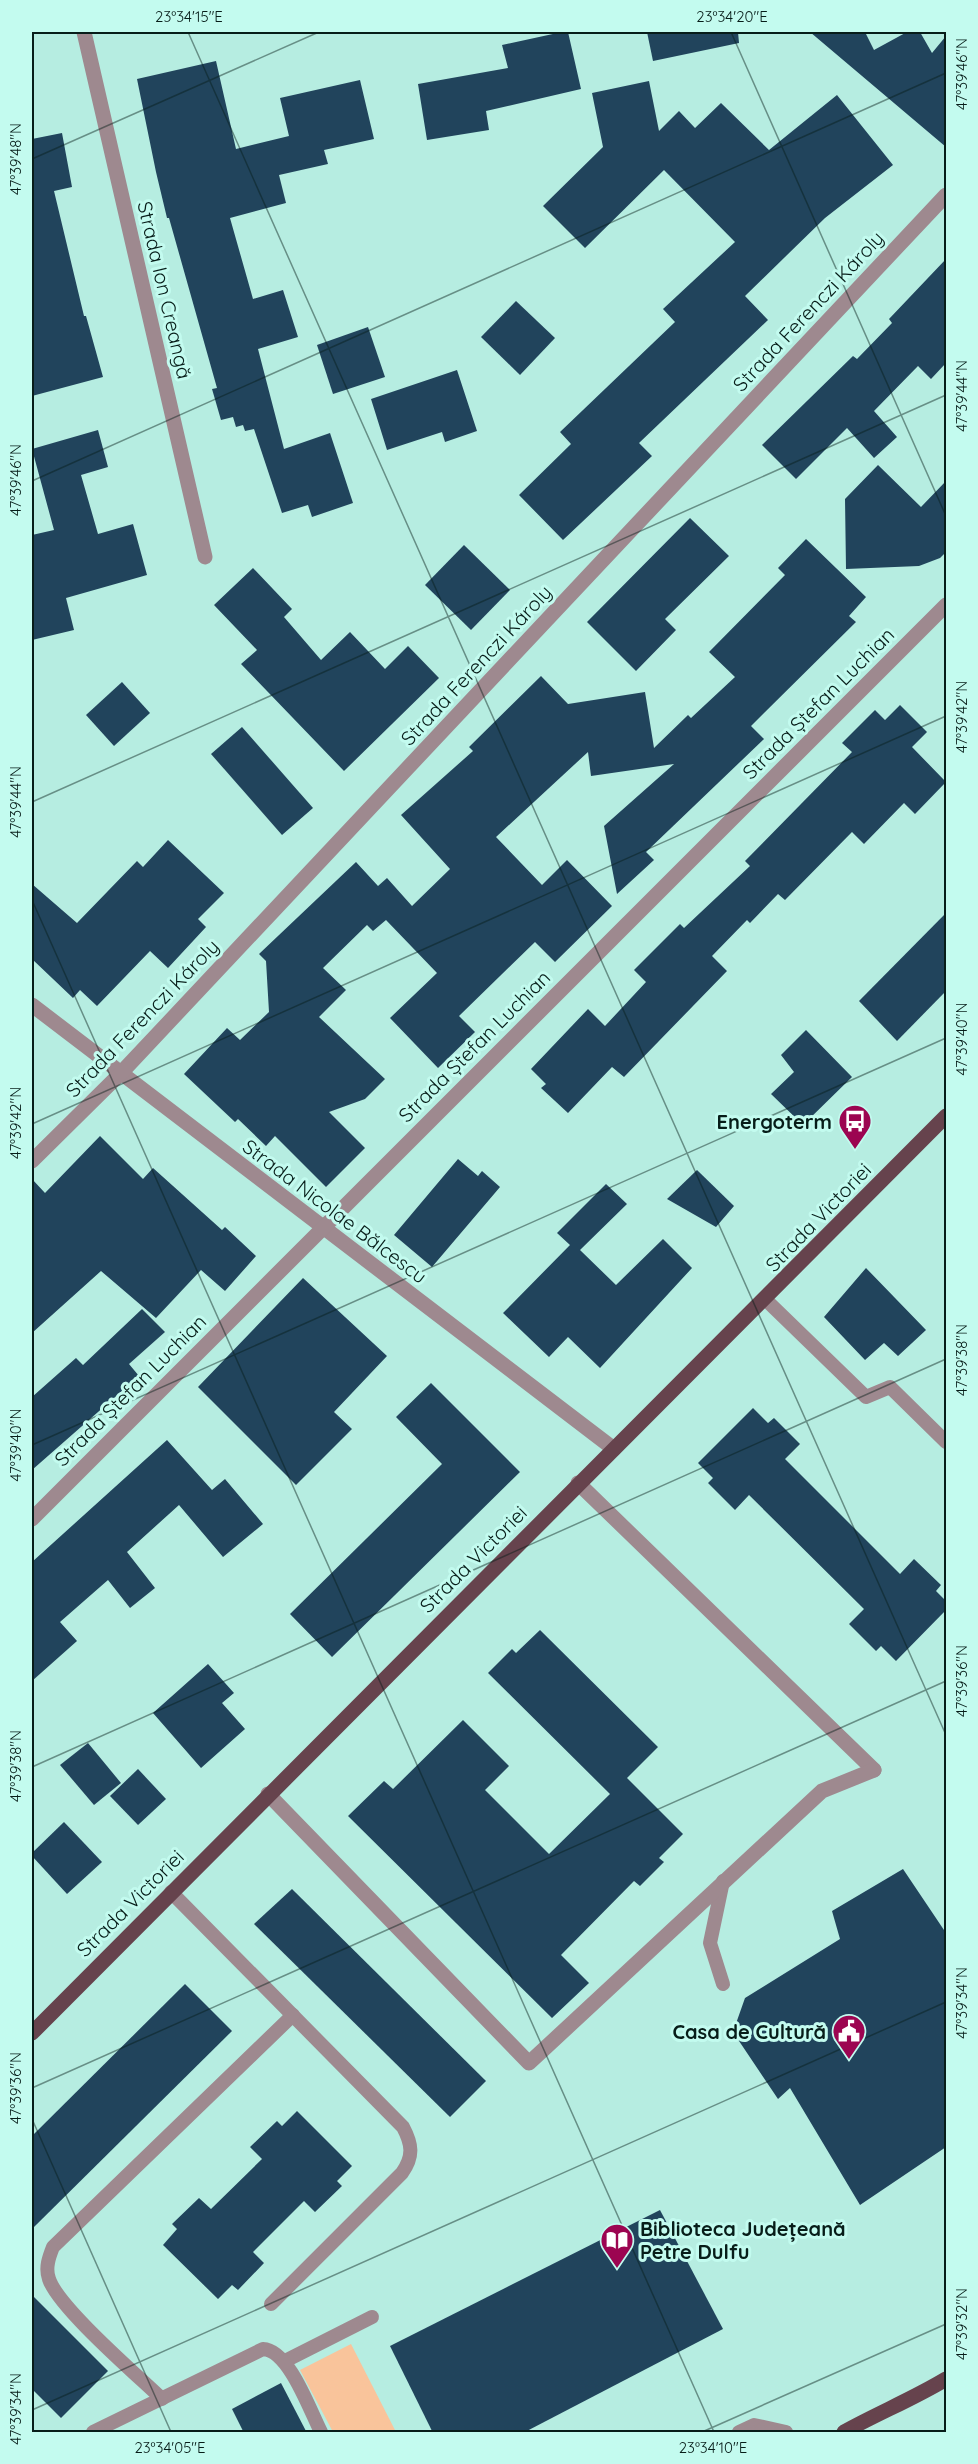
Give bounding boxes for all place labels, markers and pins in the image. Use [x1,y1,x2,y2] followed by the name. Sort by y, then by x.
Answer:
[837,1103,873,1150] bus stop icon: Energoterm
[717,1109,832,1134] place label: Energoterm
[831,2013,867,2060] public building icon: Casa de Cultură
[672,2019,826,2044] place label: Casa de Cultură
[640,2216,846,2264] place label: Biblioteca Județeană Petre Dulfu
[599,2222,635,2269] library icon: Biblioteca Județeană Petre Dulfu

